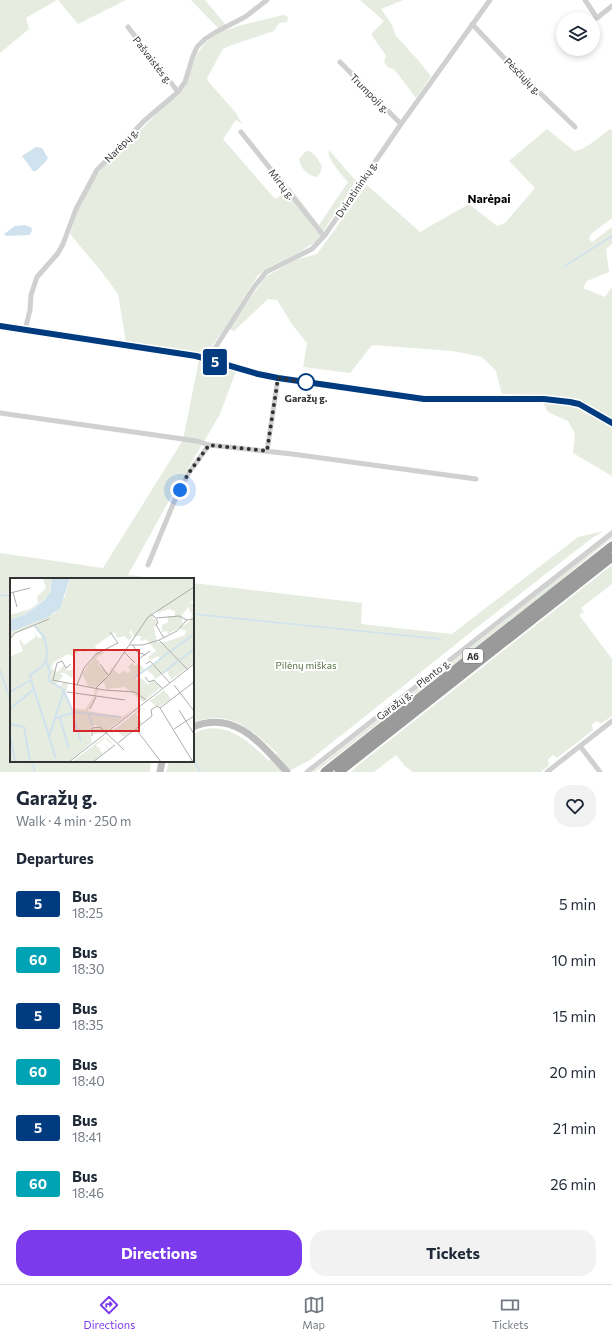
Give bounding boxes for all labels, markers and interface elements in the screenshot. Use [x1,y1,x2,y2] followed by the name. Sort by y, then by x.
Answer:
[556,12,600,56] map controls
[556,12,600,56] button: layers
[131,34,175,86] street label: Pašvaistės g.
[502,55,544,97] street label: Pėsčiųjų g.
[348,71,392,115] street label: Trumpoji g.
[102,125,140,165] street label: Narėpų g.
[333,158,379,220] street label: Dviratininkų g.
[266,166,298,202] street label: Mirtų g.
[467,191,511,205] district label: Narėpai
[202,349,228,375] line badge: 5
[211,353,219,370] text: 5
[297,373,315,391] marker: Garažų g.
[285,392,328,404] place label: Garažų g.
[170,480,190,500] your location
[10,578,194,762] inset map
[463,649,483,663] road number: A6
[414,656,452,690] street label: Plento g.
[276,659,337,671] park label: Pilėnų miškas
[374,687,414,723] street label: Garažų g.
[554,785,596,827] button: heart
[16,786,97,809] text: Garažų g.
[16,813,131,829] text: Walk · 4 min · 250 m
[16,849,94,867] text: Departures
[72,887,97,905] text: Bus
[34,895,42,912] text: 5
[559,895,596,913] text: 5 min
[72,905,103,921] text: 18:25
[72,943,97,961] text: Bus
[29,951,47,968] text: 60
[551,951,596,969] text: 10 min
[72,961,104,977] text: 18:30
[72,999,97,1017] text: Bus
[34,1007,42,1024] text: 5
[553,1007,596,1025] text: 15 min
[72,1017,103,1033] text: 18:35
[72,1055,97,1073] text: Bus
[29,1063,47,1080] text: 60
[550,1063,596,1081] text: 20 min
[72,1073,105,1089] text: 18:40
[72,1111,97,1129] text: Bus
[34,1119,42,1136] text: 5
[553,1119,596,1137] text: 21 min
[72,1129,101,1145] text: 18:41
[72,1167,97,1185] text: Bus
[29,1175,47,1192] text: 60
[550,1175,596,1193] text: 26 min
[72,1185,104,1201] text: 18:46
[16,1230,302,1276] button: Directions
[310,1230,596,1276] button: Tickets
[84,1294,135,1331] tab: Directions
[302,1294,325,1331] tab: Map
[492,1294,528,1331] tab: Tickets

